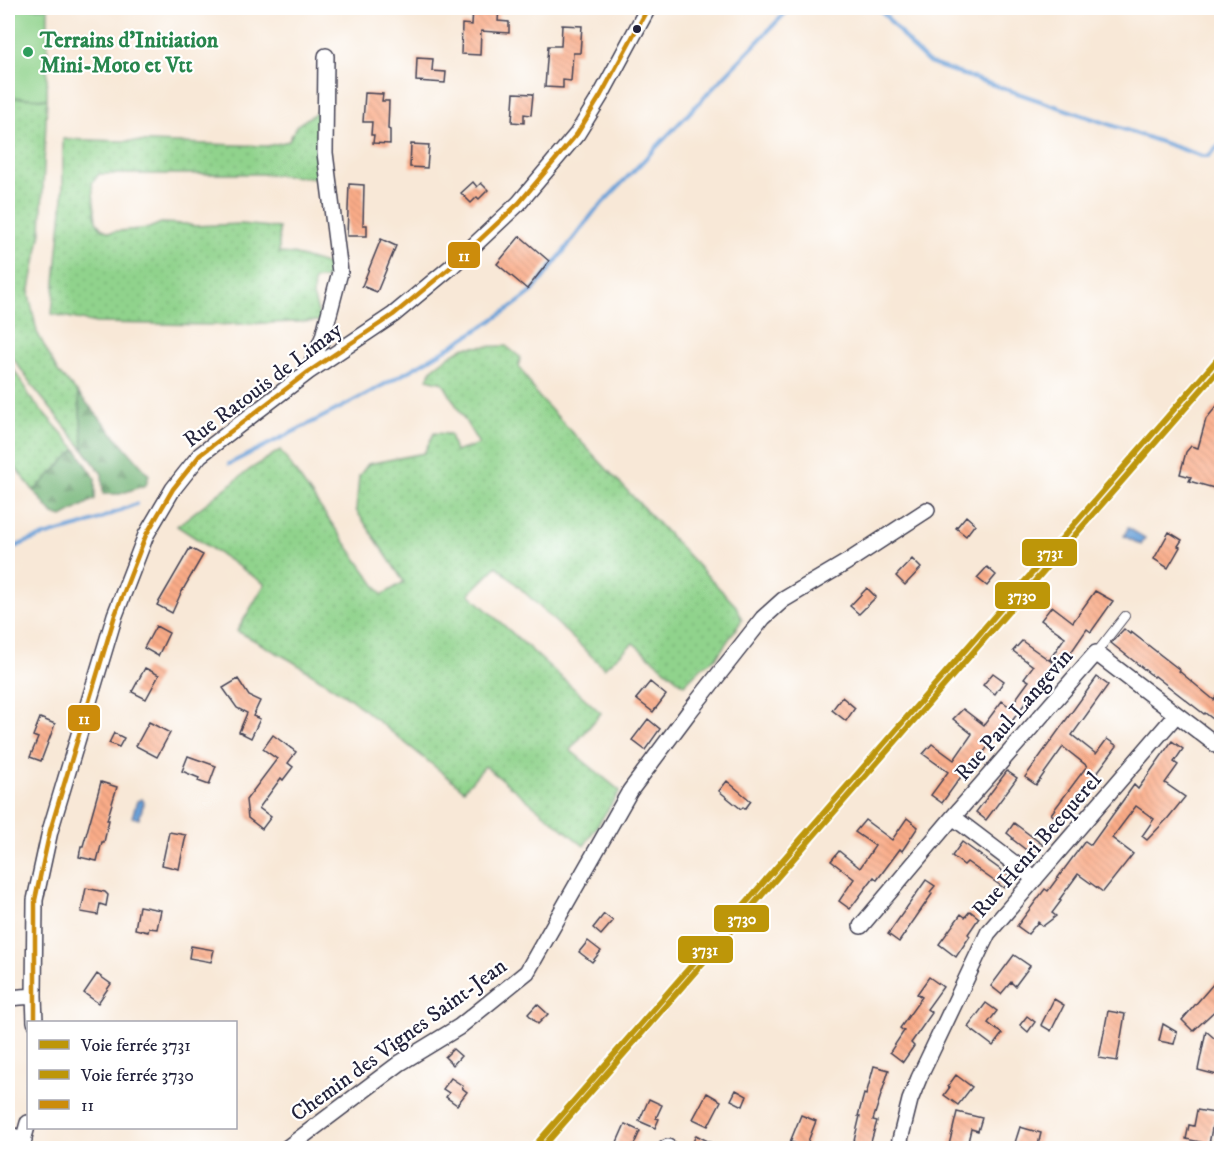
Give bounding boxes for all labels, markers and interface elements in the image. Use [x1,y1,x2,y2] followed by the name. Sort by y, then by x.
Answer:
[631,23,643,35] unlabelled marker
[39,27,219,79] place label: Terrains d'Initiation Mini-Moto et Vtt
[21,45,35,59] marker: Terrains d'Initiation Mini-Moto et Vtt
[447,241,481,269] line badge: 11
[458,246,470,266] text: 11
[178,316,348,454] street label: Rue Ratouis de Limay
[1021,538,1078,567] line badge: 3731
[1037,543,1063,563] text: 3731
[994,581,1051,610] line badge: 3730
[1008,586,1037,606] text: 3730
[949,643,1079,787] street label: Rue Paul Langevin
[67,704,101,732] line badge: 11
[78,709,90,729] text: 11
[967,767,1108,923] street label: Rue Henri Becquerel
[713,904,770,933] line badge: 3730
[728,909,757,929] text: 3730
[677,935,734,964] line badge: 3731
[692,940,718,960] text: 3731
[285,952,513,1128] street label: Chemin des Vignes Saint-Jean
[27,1021,237,1129] legend
[80,1035,191,1057] text: Voie ferrée 3731
[80,1065,194,1087] text: Voie ferrée 3730
[81,1095,94,1117] text: 11

